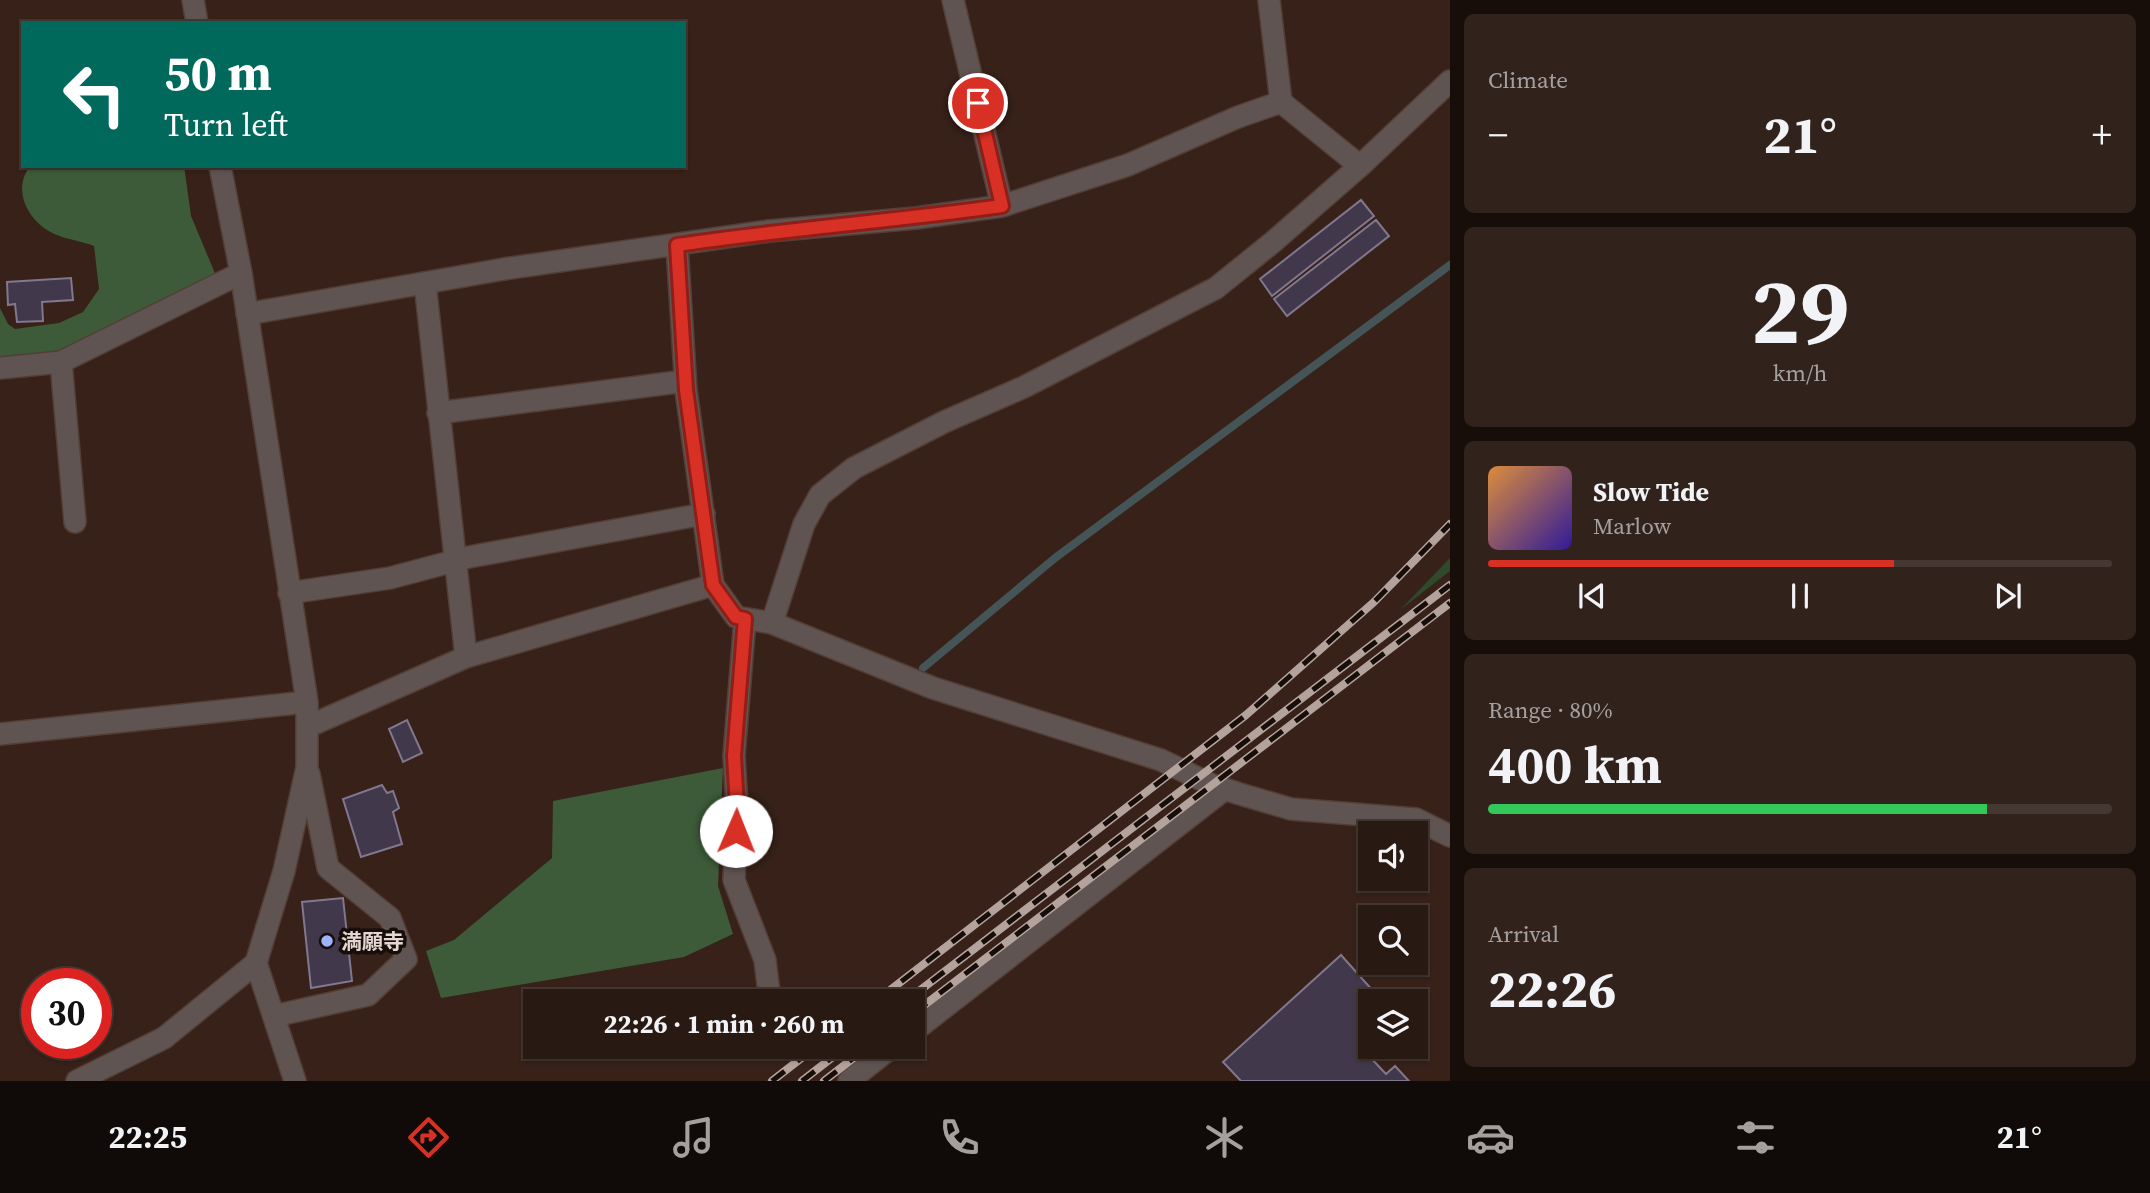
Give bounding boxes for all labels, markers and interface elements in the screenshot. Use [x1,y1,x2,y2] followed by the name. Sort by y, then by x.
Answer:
[164,39,272,106] text: 50 m
[49,49,140,140] icon: left
[1488,64,1568,96] text: Climate
[948,73,1008,133] pin
[959,84,997,122] icon: arrive
[1763,99,1837,170] text: 21°
[164,103,288,147] text: Turn left
[1488,109,1508,161] text: −
[2092,109,2112,161] text: +
[1751,249,1849,373] text: 29
[1773,357,1827,389] text: km/h
[1593,474,1709,510] text: Slow Tide
[1593,510,1671,542] text: Marlow
[1573,577,1611,615] icon: previous
[1781,577,1819,615] icon: pause
[1989,577,2027,615] icon: next
[1488,694,1613,726] text: Range · 80%
[1488,729,1662,800] text: 400 km
[699,794,773,868] position arrow
[1358,821,1428,1059] map controls
[1358,821,1428,891] button: sound
[1358,905,1428,975] button: search
[1488,918,1559,950] text: Arrival
[341,927,404,956] place label: 満願寺
[319,933,335,949] marker: 満願寺
[1488,953,1616,1024] text: 22:26
[21,968,112,1059] speed limit sign: 30
[1358,989,1428,1059] button: layers
[604,1006,844,1042] text: 22:26 · 1 min · 260 m
[404,1113,453,1162] icon: directions
[669,1113,718,1162] icon: music
[935,1113,984,1162] icon: phone
[1200,1113,1249,1162] icon: climate
[1466,1113,1515,1162] icon: car
[1731,1113,1780,1162] icon: filters
[108,1115,187,1159] text: 22:25
[1997,1115,2042,1159] text: 21°

